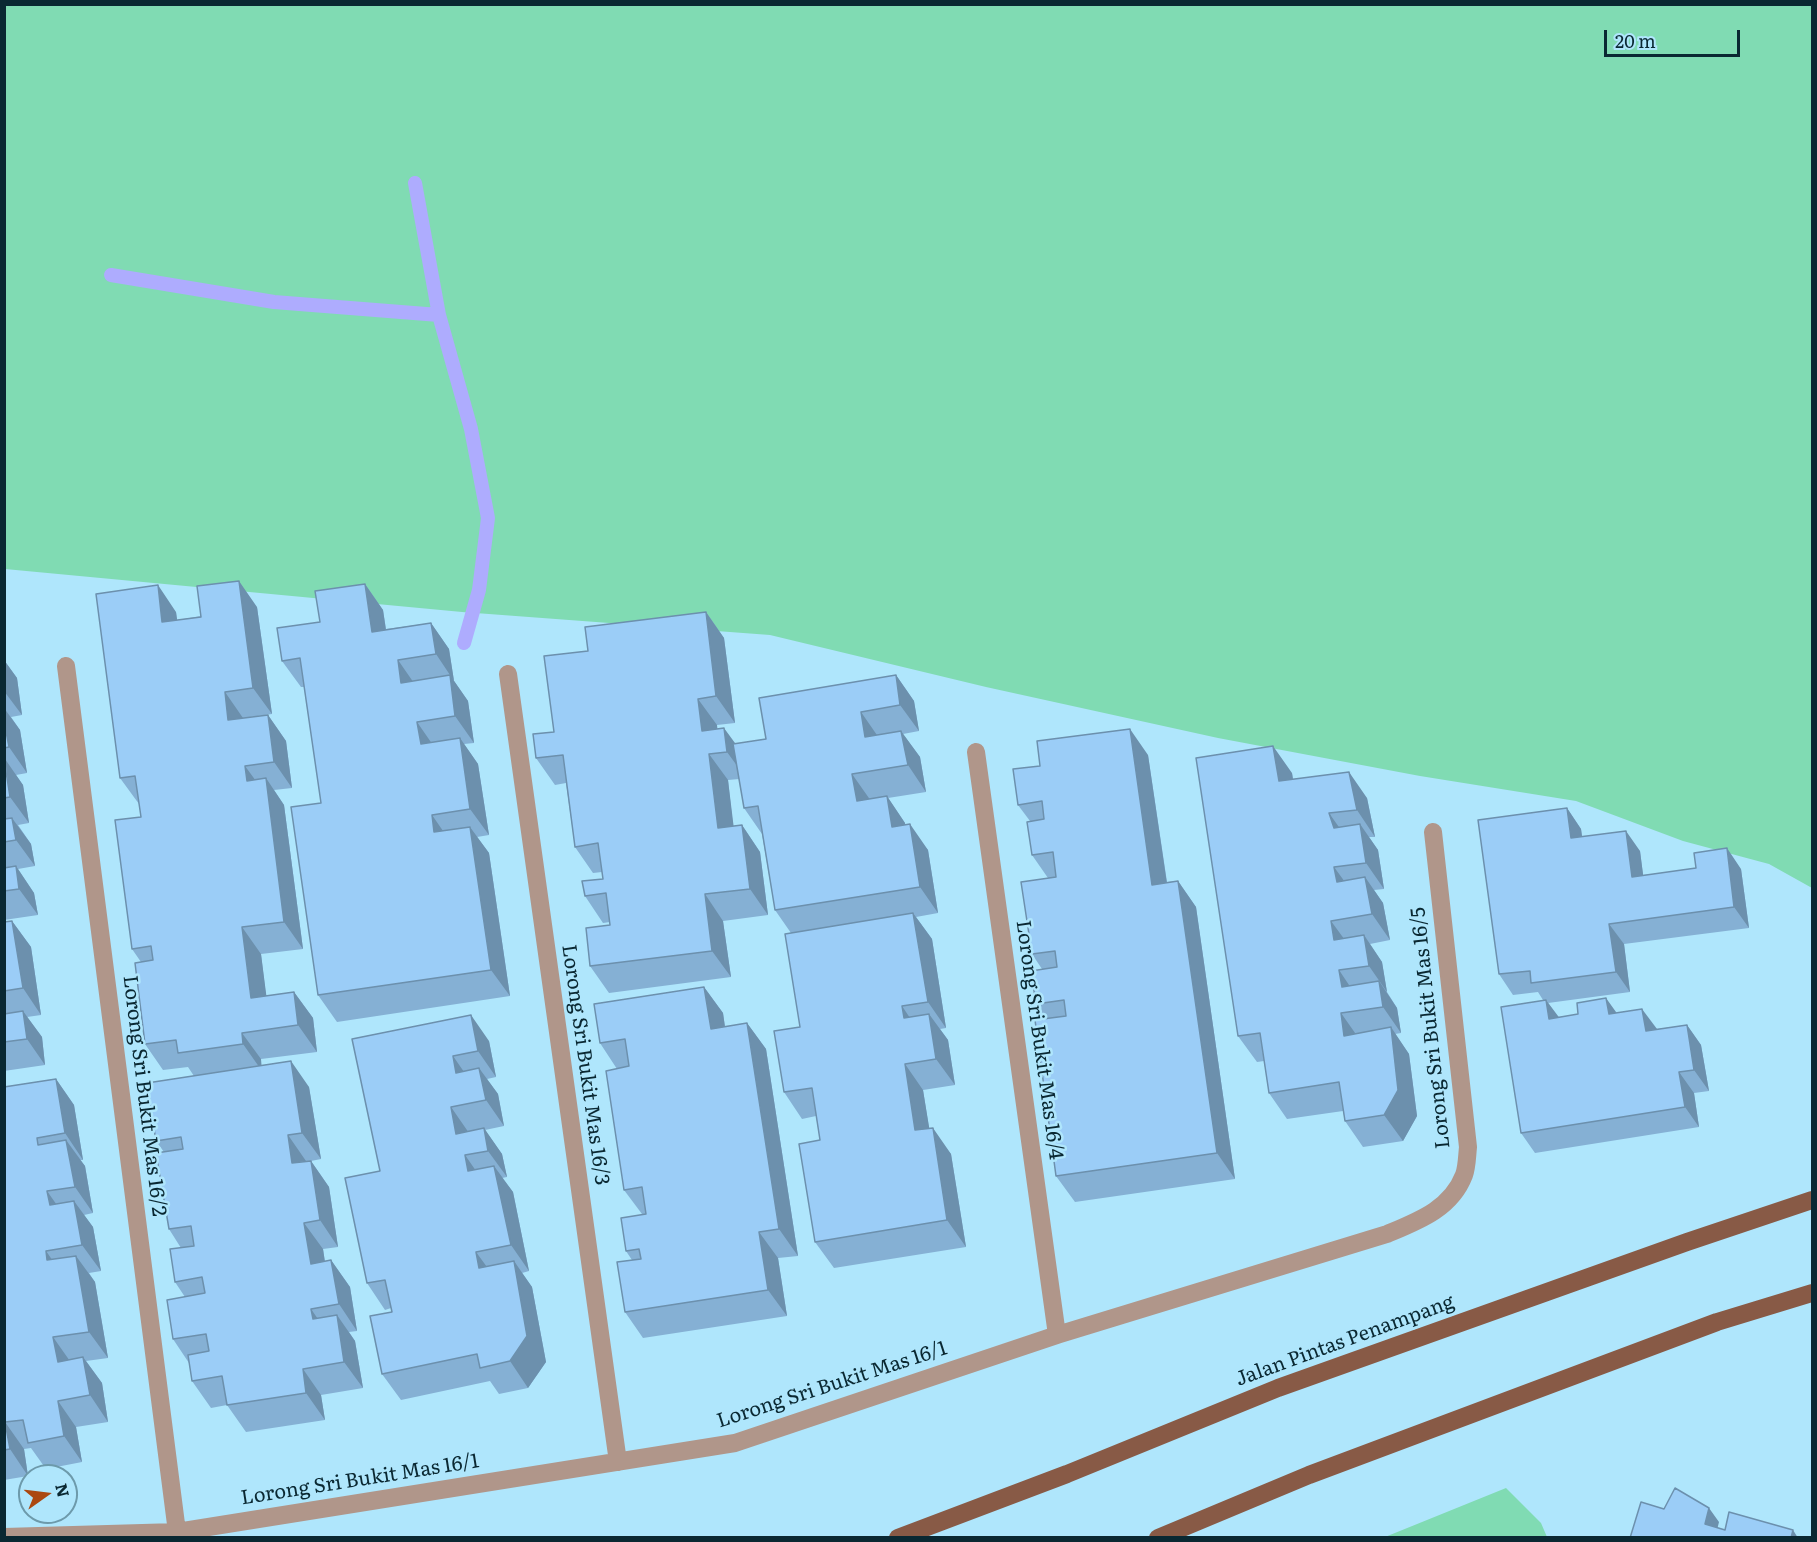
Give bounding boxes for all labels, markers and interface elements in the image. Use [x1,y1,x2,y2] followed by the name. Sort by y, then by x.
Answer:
[1607,18,1744,56] scale bar
[1615,27,1656,54] text: 20 m
[1406,906,1456,1150] street label: Lorong Sri Bukit Mas 16/5
[1010,919,1068,1161] street label: Lorong Sri Bukit Mas 16/4
[556,943,614,1187] street label: Lorong Sri Bukit Mas 16/3
[117,974,171,1218] street label: Lorong Sri Bukit Mas 16/2
[1232,1290,1458,1392] street label: Jalan Pintas Penampang
[714,1336,950,1434] street label: Lorong Sri Bukit Mas 16/1
[239,1449,481,1511] street label: Lorong Sri Bukit Mas 16/1
[18,1464,78,1524] north arrow
[50,1481,77,1500] text: N

